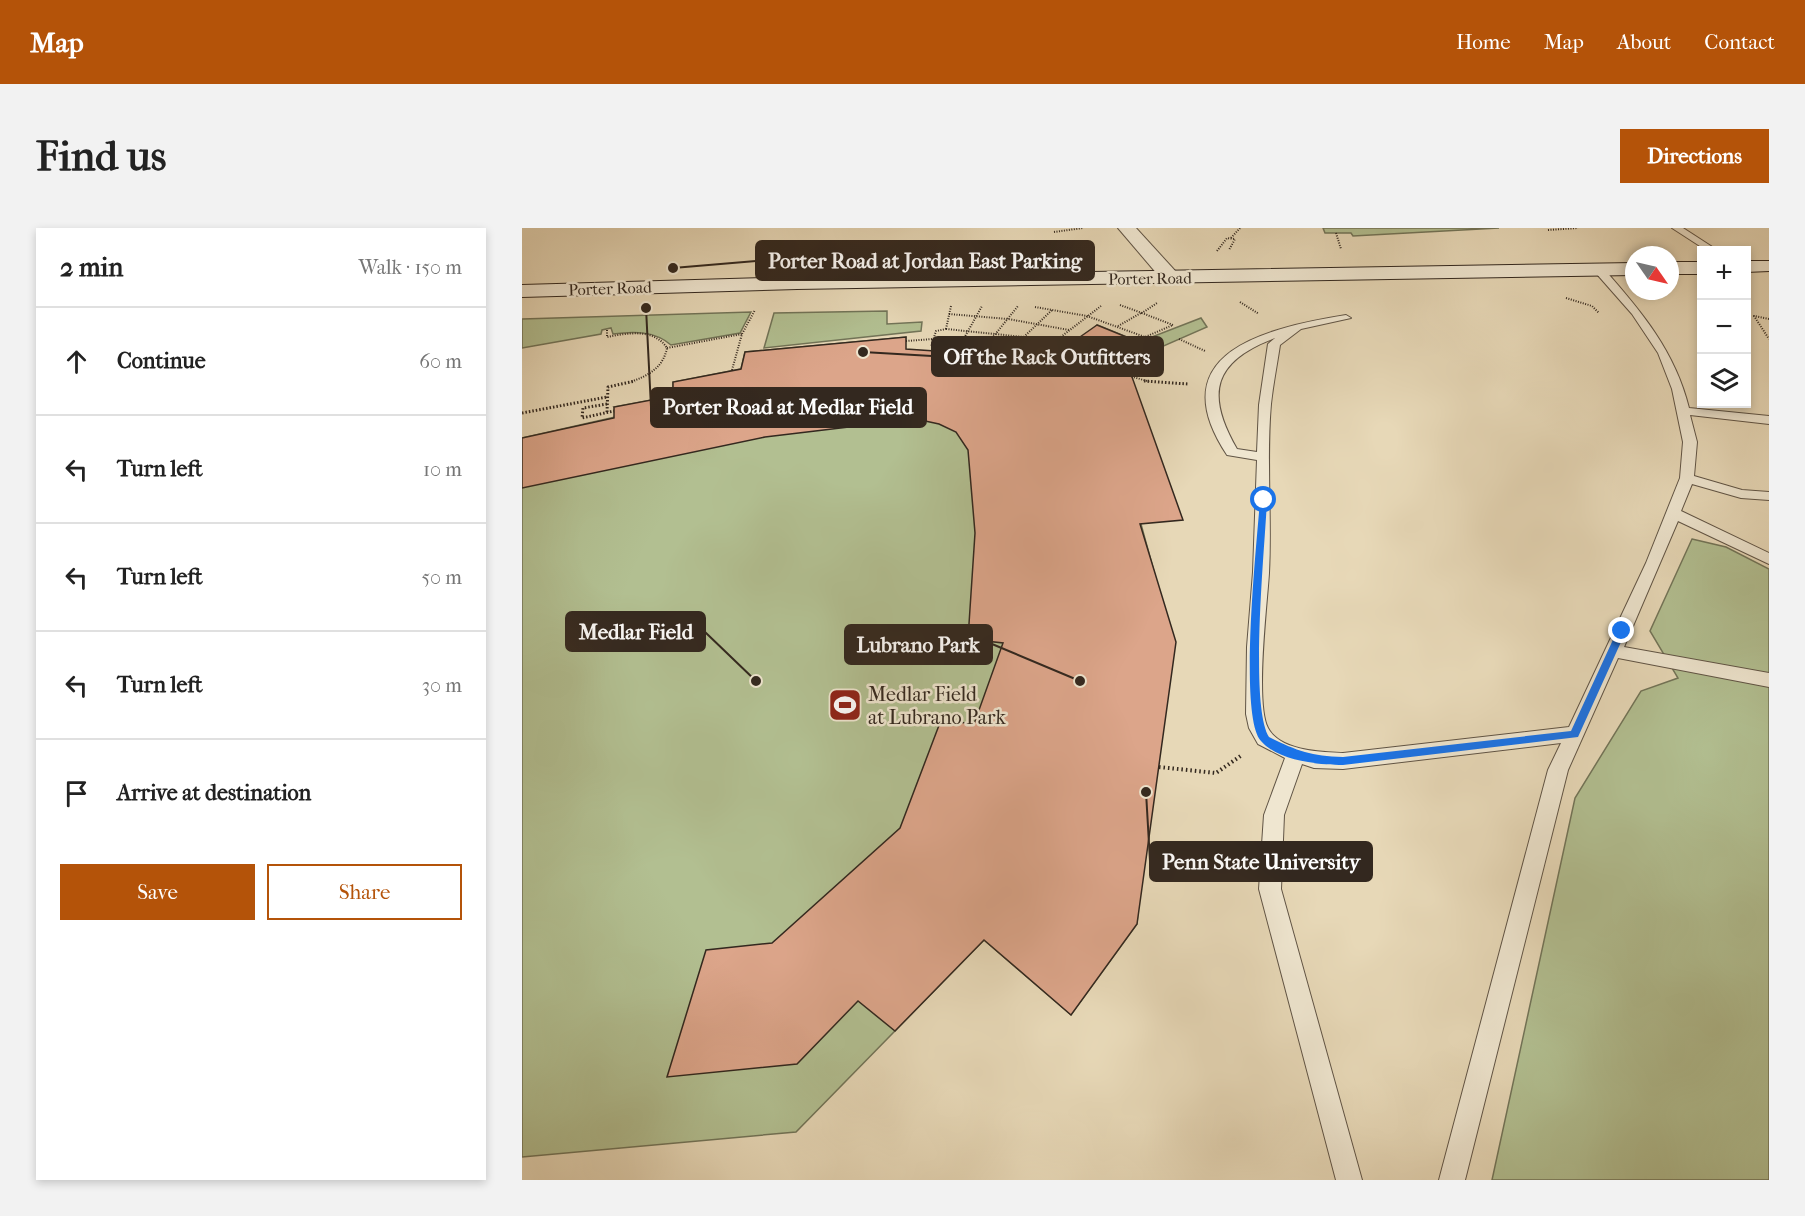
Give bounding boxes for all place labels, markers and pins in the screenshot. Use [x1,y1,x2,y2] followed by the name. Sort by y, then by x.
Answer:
[756,241,1094,280] callout: Porter Road at Jordan East Parking
[932,337,1163,376] callout: Off the Rack Outfitters
[651,388,926,427] callout: Porter Road at Medlar Field
[566,612,705,651] callout: Medlar Field
[845,625,992,664] callout: Lubrano Park
[868,683,1006,729] place label: Medlar Field at Lubrano Park
[827,687,863,723] sports icon: Medlar Field at Lubrano Park
[1150,842,1372,881] callout: Penn State University

